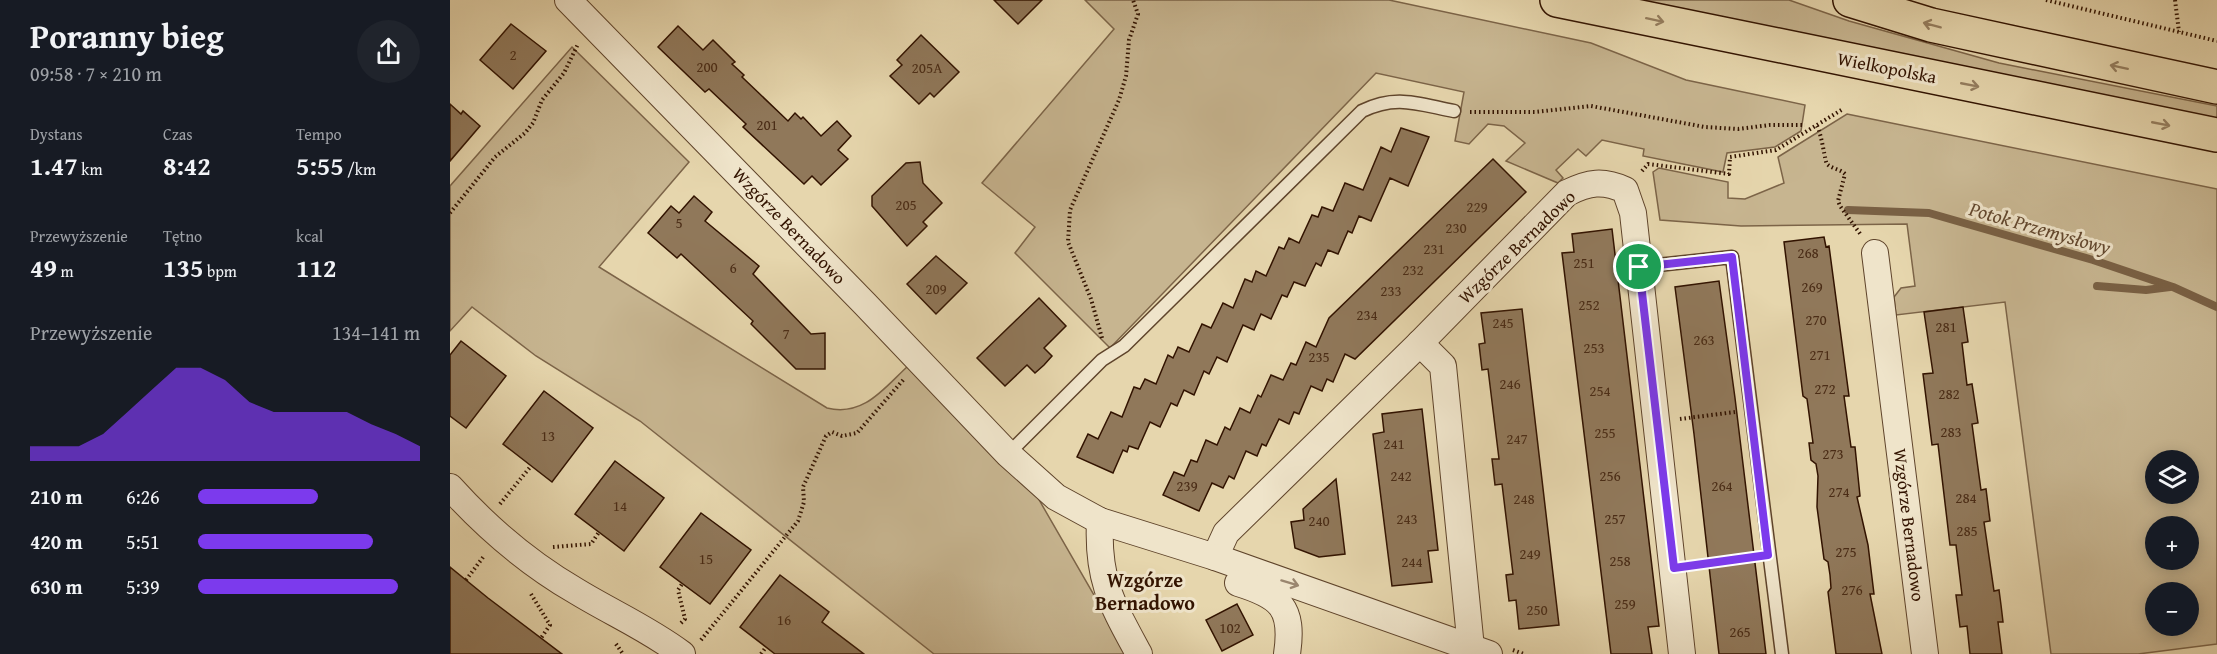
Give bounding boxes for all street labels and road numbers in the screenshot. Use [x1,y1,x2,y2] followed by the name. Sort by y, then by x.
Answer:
[1835,45,1940,90] street label: Wielkopolska
[726,161,853,290] street label: Wzgórze Bernadowo
[1452,183,1581,310] street label: Wzgórze Bernadowo
[1887,447,1932,603] street label: Wzgórze Bernadowo

